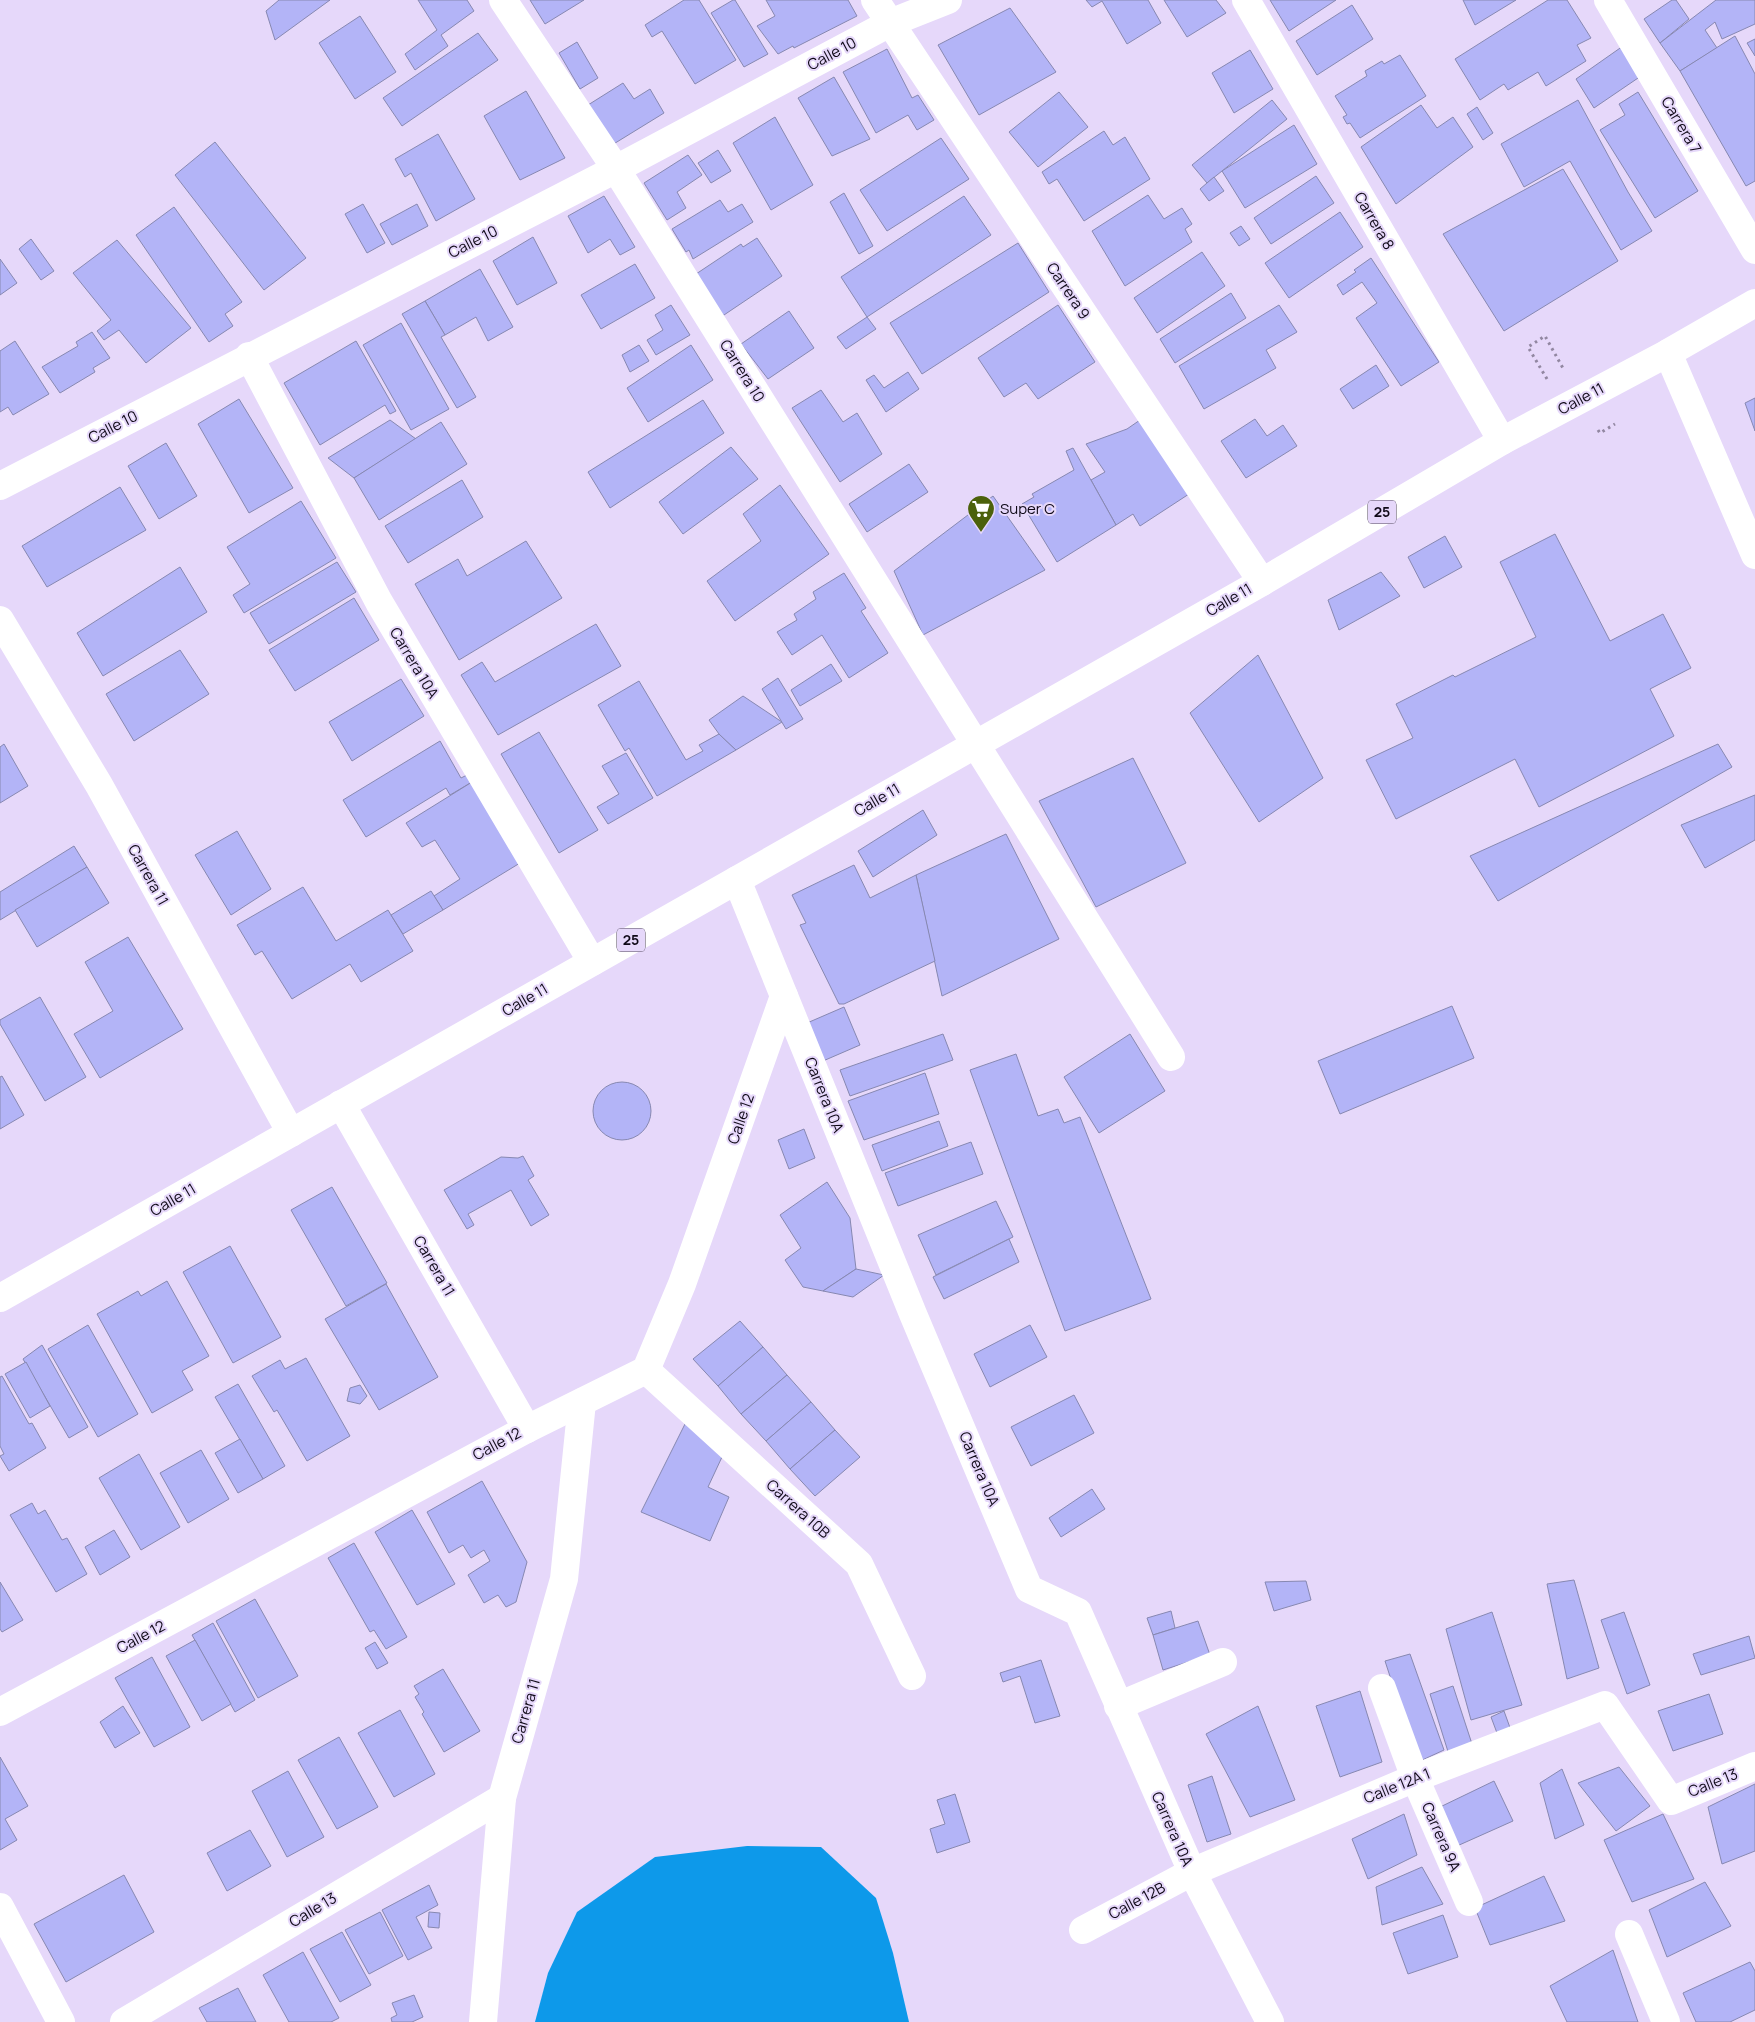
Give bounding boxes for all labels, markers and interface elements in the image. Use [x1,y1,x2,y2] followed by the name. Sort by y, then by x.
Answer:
[804,32,860,75] street label: Calle 10
[1656,93,1707,157] street label: Carrera 7
[1349,188,1399,254] street label: Carrera 8
[444,220,501,263] street label: Calle 10
[1042,258,1095,323] street label: Carrera 9
[715,336,770,406] street label: Carrera 10
[1554,378,1608,419] street label: Calle 11
[84,405,141,448] street label: Calle 10
[966,494,996,533] supermarket icon: Super C
[1000,498,1055,519] place label: Super C
[1368,501,1396,524] road number: 25
[1202,578,1255,621] street label: Calle 11
[385,623,444,703] street label: Carrera 10A
[850,778,903,821] street label: Calle 11
[123,841,174,909] street label: Carrera 11
[617,928,645,952] road number: 25
[498,978,551,1021] street label: Calle 11
[800,1054,849,1136] street label: Carrera 10A
[722,1091,759,1147] street label: Calle 12
[146,1178,199,1221] street label: Calle 11
[409,1232,460,1300] street label: Carrera 11
[469,1422,525,1465] street label: Calle 12
[954,1428,1005,1510] street label: Carrera 10A
[762,1474,835,1543] street label: Carrera 10B
[113,1615,169,1658] street label: Calle 12
[506,1676,545,1746] street label: Carrera 11
[1360,1763,1433,1808] street label: Calle 12A 1
[1685,1763,1741,1802] street label: Calle 13
[1147,1788,1198,1870] street label: Carrera 10A
[1417,1799,1466,1875] street label: Carrera 9A
[1105,1877,1169,1924] street label: Calle 12B
[285,1887,340,1932] street label: Calle 13

